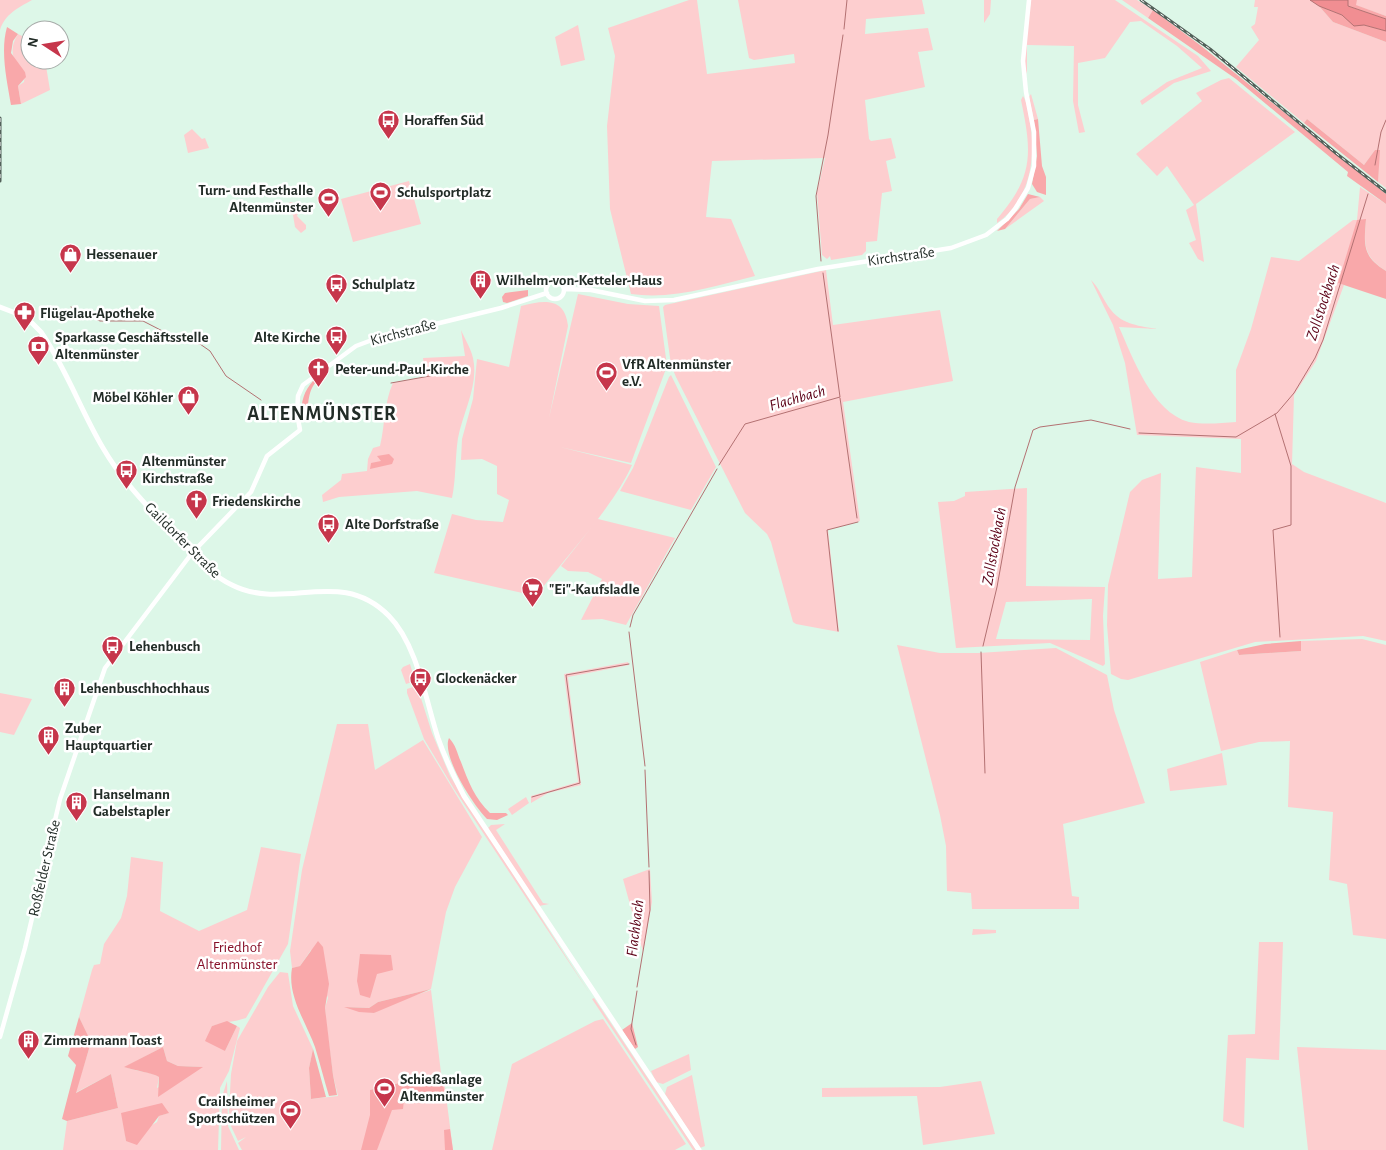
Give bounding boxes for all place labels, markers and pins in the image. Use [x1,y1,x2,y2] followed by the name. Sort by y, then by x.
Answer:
[376,108,400,139] bus stop icon: Horaffen Süd
[404,113,484,128] place label: Horaffen Süd
[369,180,393,211] sports icon: Schulsportplatz
[198,183,314,215] place label: Turn- und Festhalle Altenmünster
[397,185,491,200] place label: Schulsportplatz
[317,187,341,218] sports icon: Turn- und Festhalle Altenmünster
[58,242,82,273] shop icon: Hessenauer
[86,247,158,262] place label: Hessenauer
[468,268,492,299] building icon: Wilhelm-von-Ketteler-Haus
[324,272,348,303] bus stop icon: Schulplatz
[496,273,662,288] place label: Wilhelm-von-Ketteler-Haus
[352,277,415,292] place label: Schulplatz
[12,301,36,332] pharmacy icon: Flügelau-Apotheke
[40,306,154,321] place label: Flügelau-Apotheke
[324,325,348,356] bus stop icon: Alte Kirche
[55,330,209,362] place label: Sparkasse Geschäftsstelle Altenmünster
[254,330,320,345] place label: Alte Kirche
[27,334,51,365] bank icon: Sparkasse Geschäftsstelle Altenmünster
[307,357,331,388] church icon: Peter-und-Paul-Kirche
[622,357,732,389] place label: VfR Altenmünster e.V.
[594,361,618,392] sports icon: VfR Altenmünster e.V.
[335,362,469,377] place label: Peter-und-Paul-Kirche
[177,385,201,416] shop icon: Möbel Köhler
[93,390,174,405] place label: Möbel Köhler
[142,454,227,486] place label: Altenmünster Kirchstraße
[114,458,138,489] bus stop icon: Altenmünster Kirchstraße
[184,489,208,520] church icon: Friedenskirche
[212,494,301,509] place label: Friedenskirche
[317,512,341,543] bus stop icon: Alte Dorfstraße
[345,517,439,532] place label: Alte Dorfstraße
[521,577,545,608] supermarket icon: "Ei"-Kaufsladle
[549,582,640,597] place label: "Ei"-Kaufsladle
[101,634,125,665] bus stop icon: Lehenbusch
[129,639,201,654] place label: Lehenbusch
[408,666,432,697] bus stop icon: Glockenäcker
[436,671,517,686] place label: Glockenäcker
[52,676,76,707] building icon: Lehenbuschhochhaus
[80,681,210,696] place label: Lehenbuschhochhaus
[65,721,153,753] place label: Zuber Hauptquartier
[37,725,61,756] building icon: Zuber Hauptquartier
[93,787,171,819] place label: Hanselmann Gabelstapler
[65,791,89,822] building icon: Hanselmann Gabelstapler
[16,1028,40,1059] building icon: Zimmermann Toast
[44,1033,162,1048] place label: Zimmermann Toast
[400,1072,485,1104] place label: Schießanlage Altenmünster
[372,1076,396,1107] sports icon: Schießanlage Altenmünster
[189,1094,276,1126] place label: Crailsheimer Sportschützen
[279,1098,303,1129] sports icon: Crailsheimer Sportschützen

